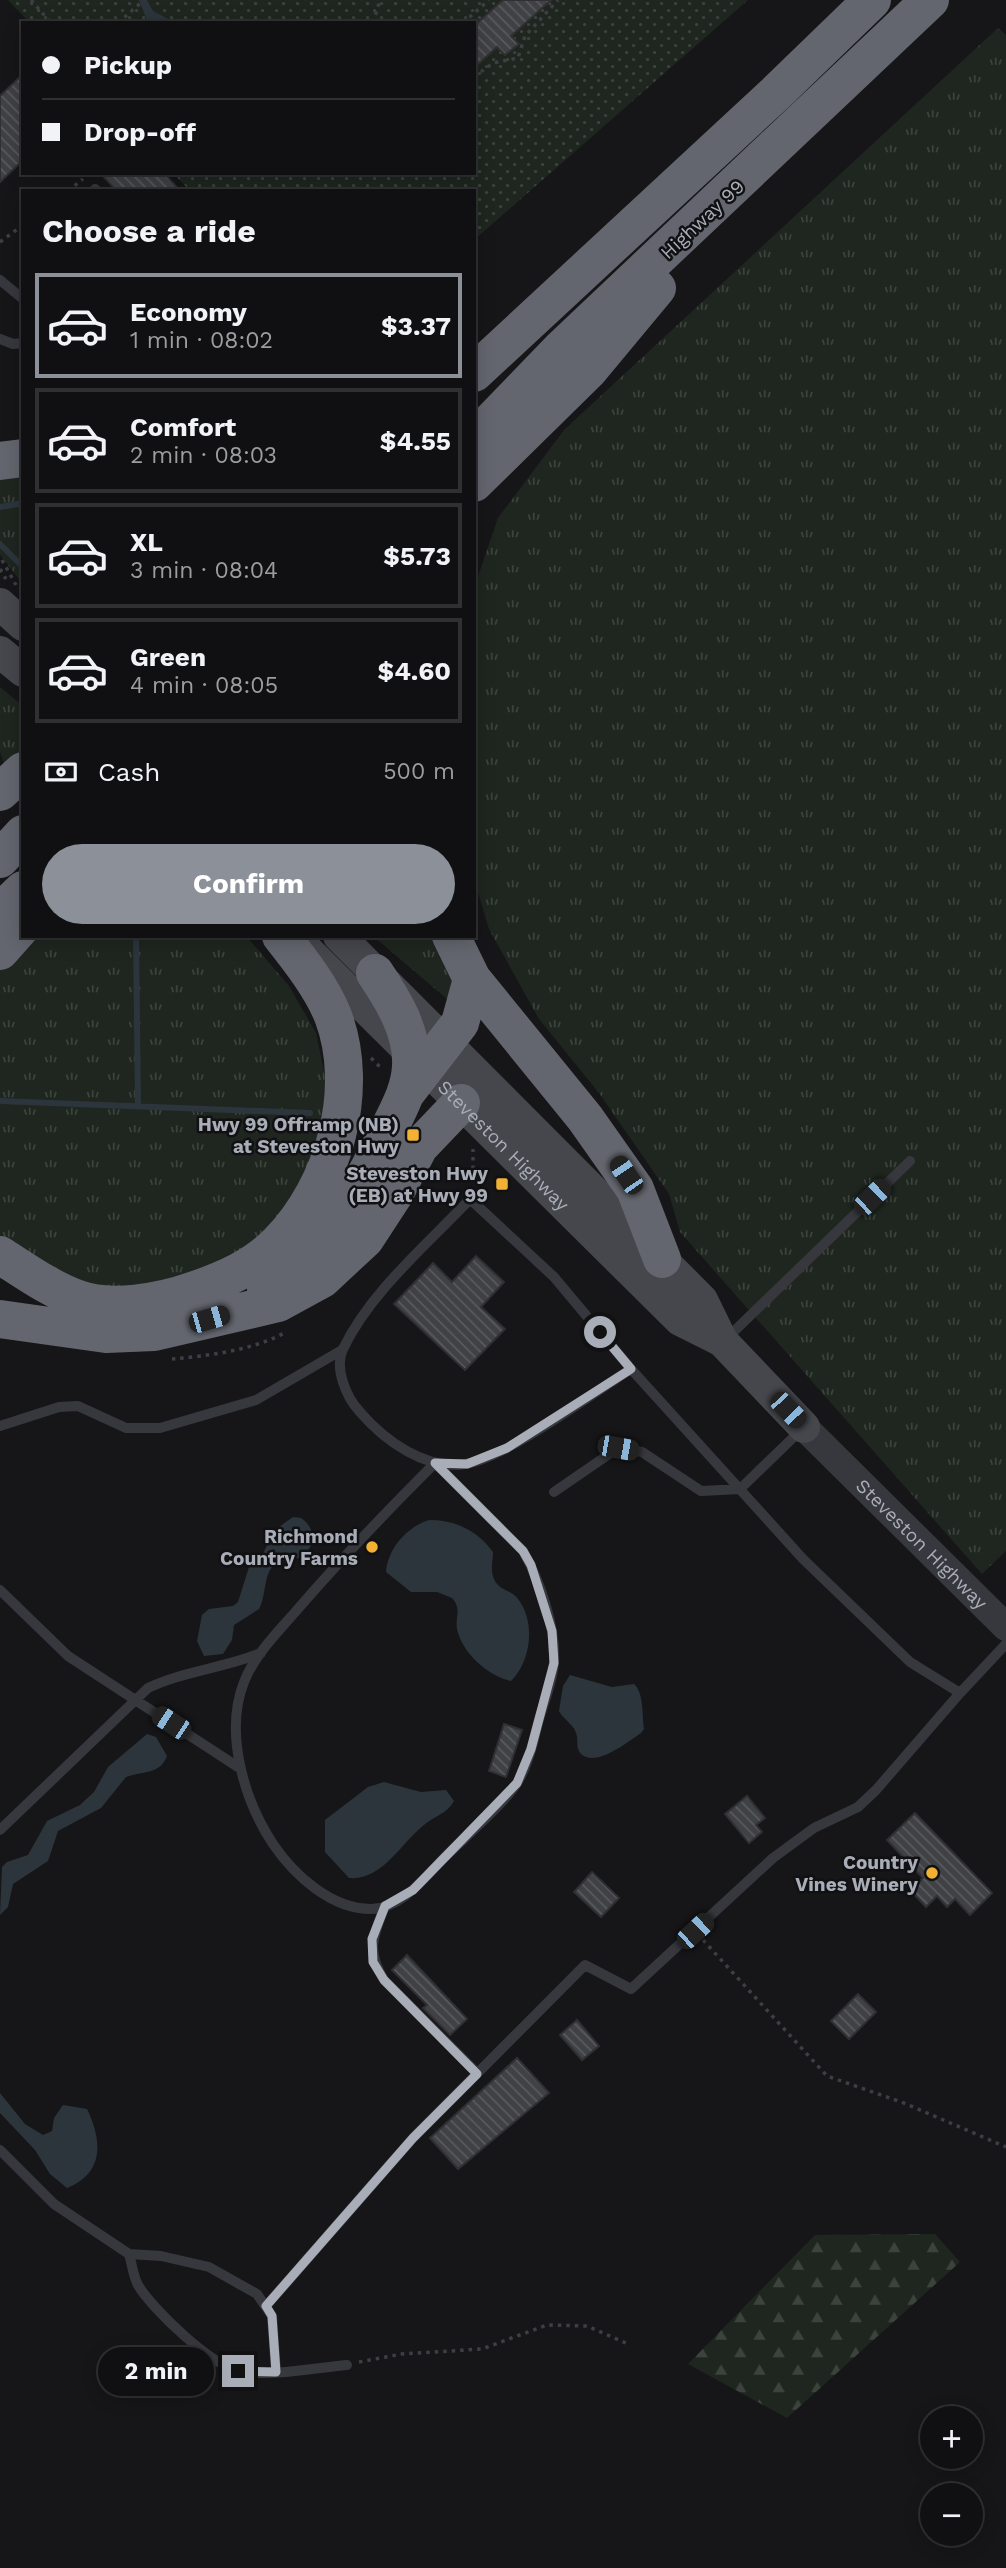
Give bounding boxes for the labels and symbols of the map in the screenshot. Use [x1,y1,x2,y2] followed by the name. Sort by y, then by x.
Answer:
[656,175,749,264] street label: Highway 99
[433,1075,574,1216] street label: Steveston Highway
[198,1113,399,1158] place label: Hwy 99 Offramp (NB) at Steveston Hwy
[405,1127,421,1143] marker: Hwy 99 Offramp (NB) at Steveston Hwy
[606,1152,647,1198] car
[346,1162,488,1207] place label: Steveston Hwy (EB) at Hwy 99
[850,1175,895,1219] car
[494,1176,510,1192] marker: Steveston Hwy (EB) at Hwy 99
[186,1303,233,1335] car
[584,1316,616,1348] route start
[766,1388,811,1432] car
[596,1434,641,1462] car
[851,1474,992,1614] street label: Steveston Highway
[220,1525,358,1570] place label: Richmond Country Farms
[364,1539,380,1555] marker: Richmond Country Farms
[148,1703,195,1743] car
[795,1851,918,1896] place label: Country Vines Winery
[924,1865,940,1881] marker: Country Vines Winery
[673,1909,718,1953] car
[98,2346,214,2396] callout: 2 min
[222,2355,254,2387] route end

